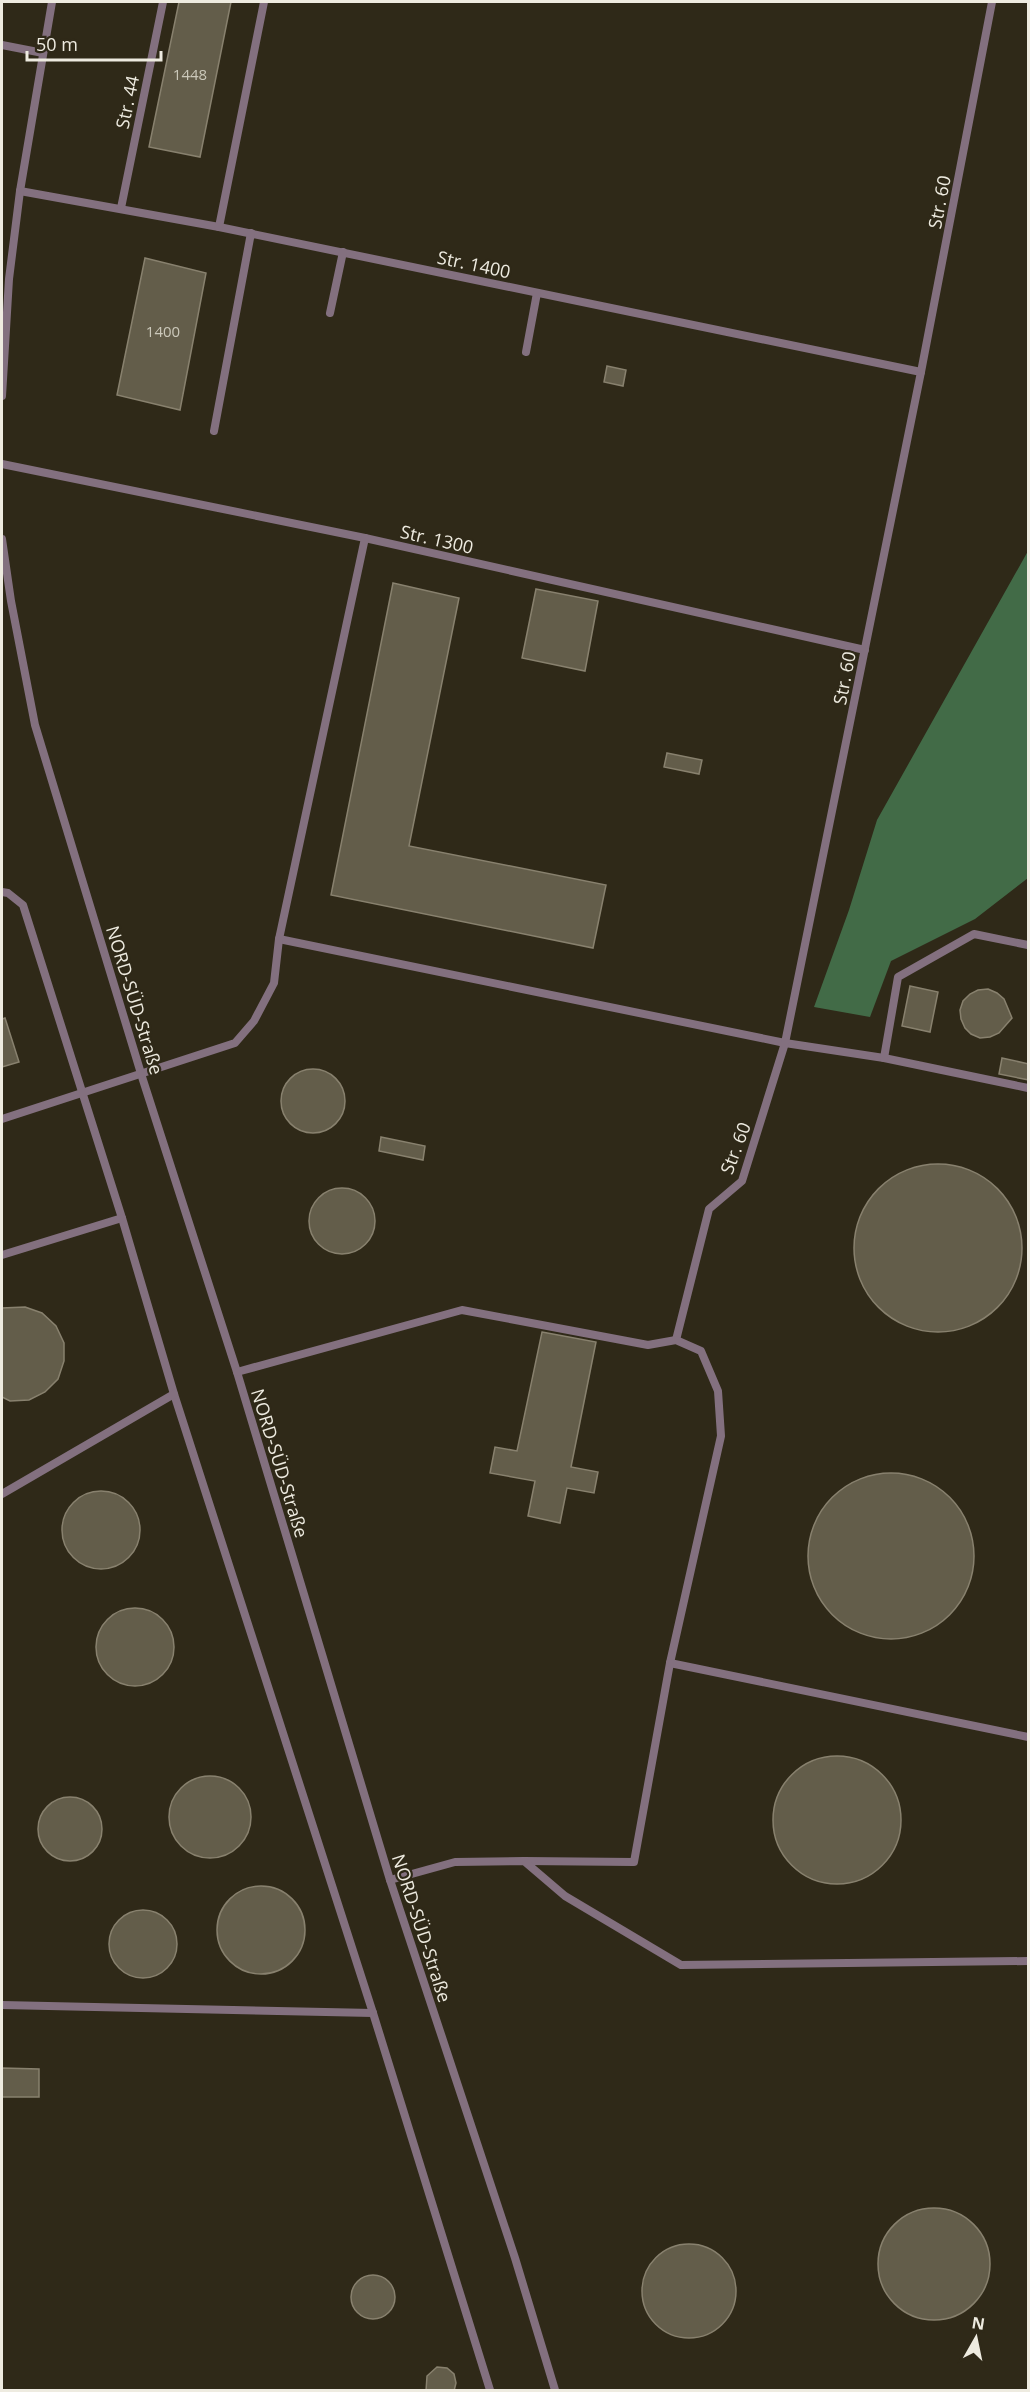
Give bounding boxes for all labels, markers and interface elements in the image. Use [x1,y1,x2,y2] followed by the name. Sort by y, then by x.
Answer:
[27,24,160,62] scale bar
[36,32,78,56] text: 50 m
[173,64,207,84] house number: 1448
[110,73,144,131] street label: Str. 44
[922,173,956,231] street label: Str. 60
[435,245,513,283] street label: Str. 1400
[146,321,180,341] house number: 1400
[398,519,476,559] street label: Str. 1300
[827,649,861,707] street label: Str. 60
[101,923,169,1077] street label: NORD-SÜD-Straße
[714,1119,756,1177] street label: Str. 60
[246,1386,314,1540] street label: NORD-SÜD-Straße
[387,1851,457,2005] street label: NORD-SÜD-Straße
[946,2308,1006,2368] north arrow
[970,2311,986,2335] text: N

